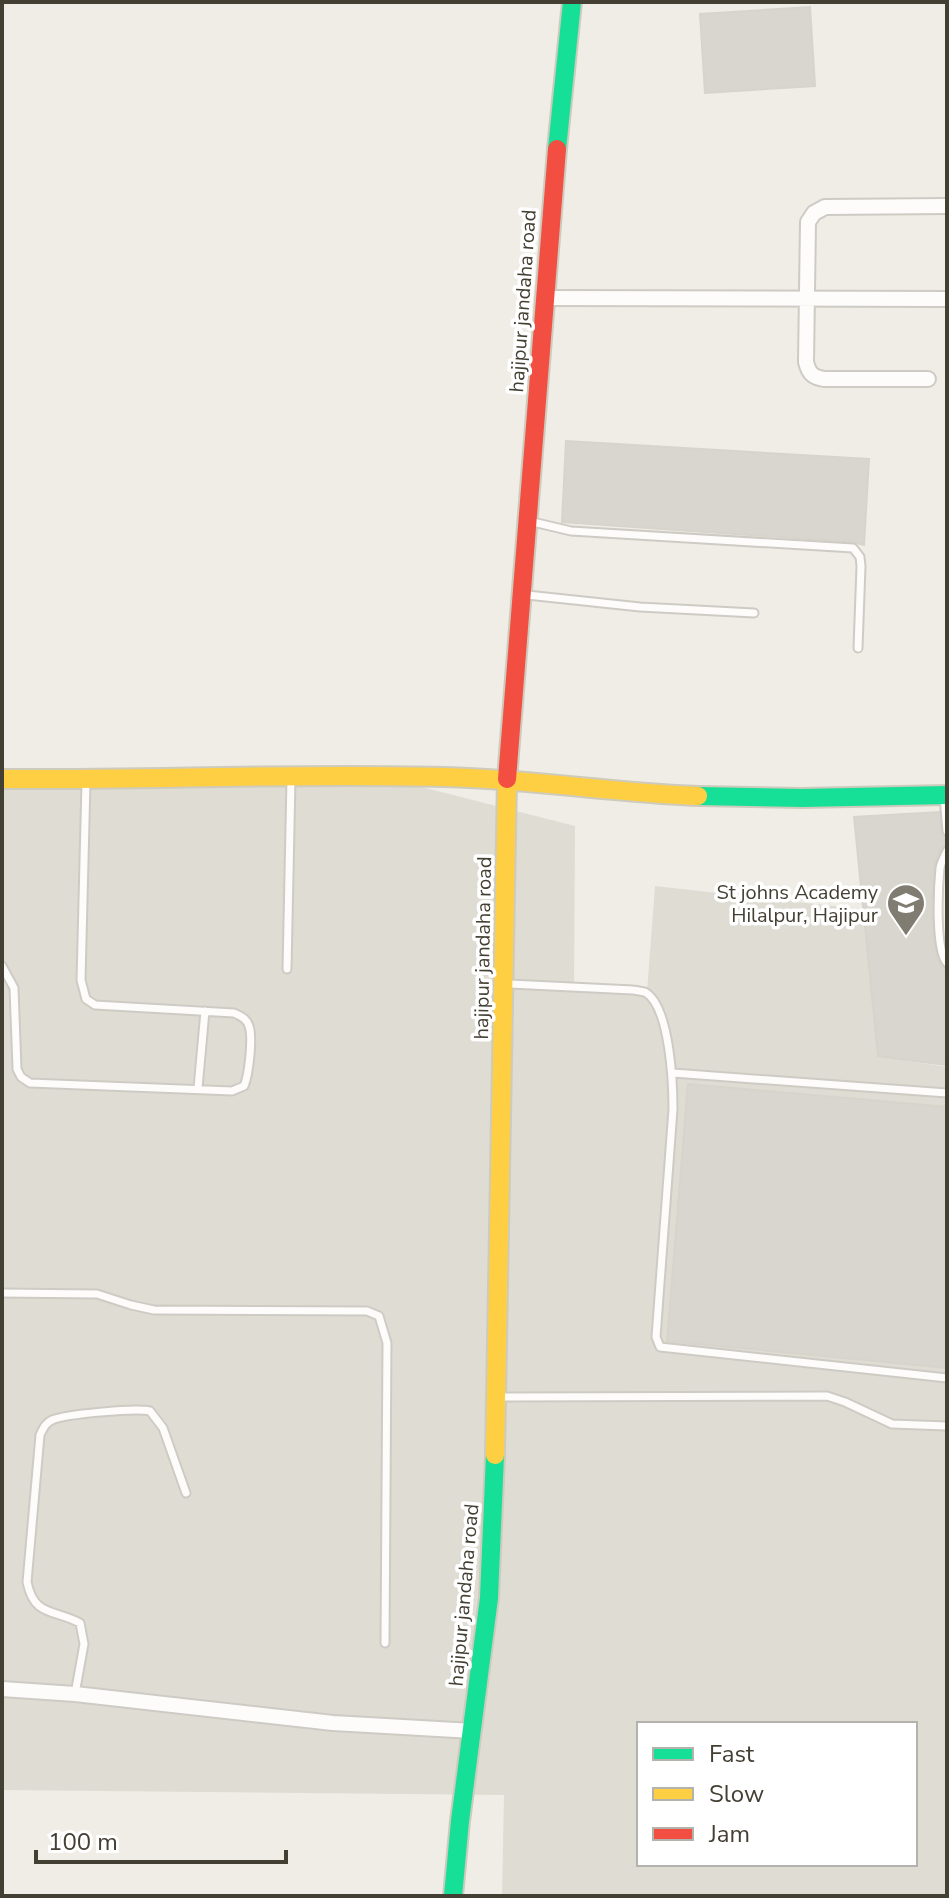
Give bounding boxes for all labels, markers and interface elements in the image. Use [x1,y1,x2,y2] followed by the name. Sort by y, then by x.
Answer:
[503,209,543,393] street label: hajipur jandaha road
[468,856,498,1040] street label: hajipur jandaha road
[716,879,879,929] place label: St johns Academy Hilalpur, Hajipur
[885,882,927,937] school or university icon: St johns Academy Hilalpur, Hajipur
[443,1503,485,1687] street label: hajipur jandaha road
[637,1722,917,1866] legend
[709,1738,755,1770] text: Fast
[709,1778,764,1810] text: Slow
[36,1814,286,1864] scale bar
[708,1818,750,1850] text: Jam
[48,1826,118,1858] text: 100 m

